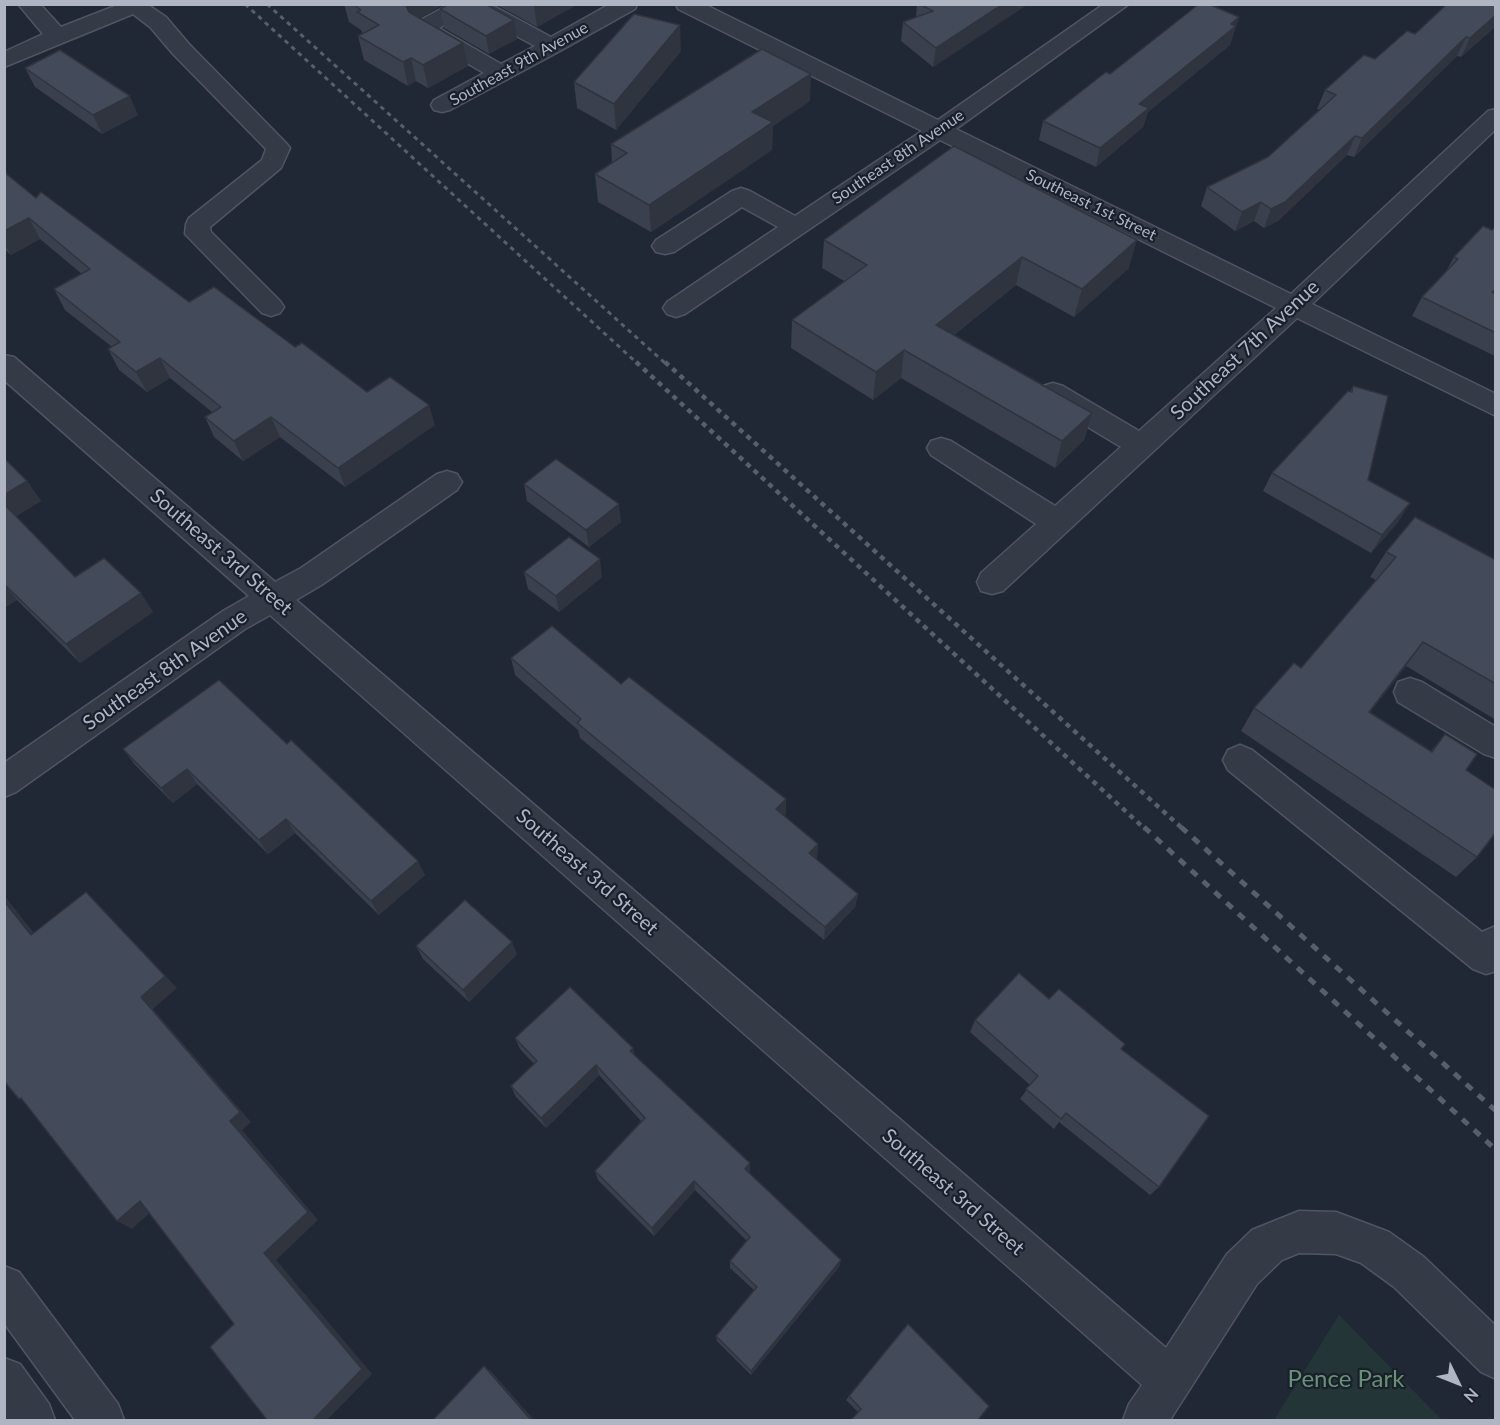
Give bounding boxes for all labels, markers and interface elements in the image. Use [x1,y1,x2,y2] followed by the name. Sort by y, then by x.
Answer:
[446,18,592,110] street label: Southeast 9th Avenue
[828,106,968,208] street label: Southeast 8th Avenue
[1023,165,1159,245] street label: Southeast 1st Street
[1166,275,1324,425] street label: Southeast 7th Avenue
[145,484,297,620] street label: Southeast 3rd Street
[79,604,251,736] street label: Southeast 8th Avenue
[511,804,663,940] street label: Southeast 3rd Street
[877,1124,1029,1260] street label: Southeast 3rd Street
[1428,1353,1488,1413] north arrow
[1288,1365,1404,1393] park label: Pence Park
[1460,1385,1483,1407] text: N

